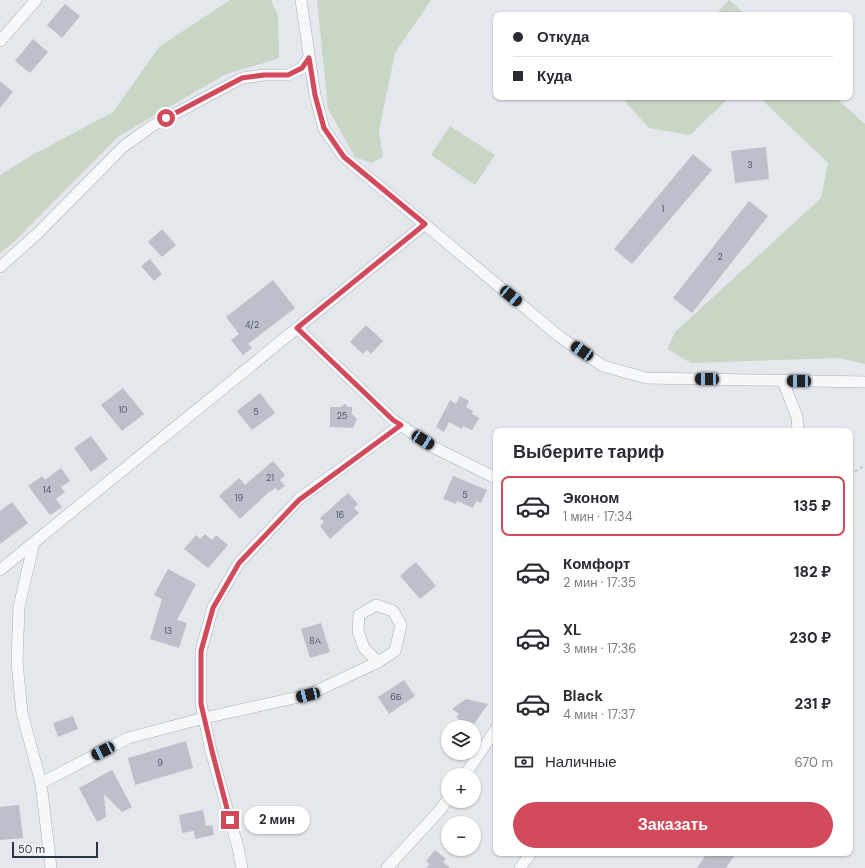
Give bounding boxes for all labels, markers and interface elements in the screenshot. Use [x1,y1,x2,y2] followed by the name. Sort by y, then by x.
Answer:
[537,27,589,47] text: Откуда
[537,66,572,86] text: Куда
[157,109,175,127] route start
[747,159,753,171] house number: 3
[662,203,665,215] house number: 1
[717,251,723,263] house number: 2
[498,284,524,308] car
[245,319,259,331] house number: 4/2
[569,339,595,363] car
[695,373,719,385] car
[787,375,811,387] car
[119,404,127,416] house number: 10
[253,406,259,418] house number: 5
[337,410,347,422] house number: 25
[410,428,436,452] car
[513,440,664,464] text: Выберите тариф
[266,472,274,484] house number: 21
[43,484,52,496] house number: 14
[515,488,551,524] icon: car
[563,488,619,508] text: Эконом
[462,489,468,501] house number: 5
[235,492,244,504] house number: 19
[794,496,831,516] text: 135 ₽
[563,508,633,525] text: 1 мин · 17:34
[336,509,345,521] house number: 16
[515,554,551,590] icon: car
[563,554,630,574] text: Комфорт
[794,562,831,582] text: 182 ₽
[563,574,636,591] text: 2 мин · 17:35
[515,620,551,656] icon: car
[563,620,581,640] text: XL
[164,625,172,637] house number: 13
[789,628,831,648] text: 230 ₽
[309,635,321,647] house number: 8А
[563,640,636,657] text: 3 мин · 17:36
[295,686,321,704] car
[515,686,551,722] icon: car
[563,686,603,706] text: Black
[390,691,402,703] house number: 6Б
[794,694,831,714] text: 231 ₽
[563,706,635,723] text: 4 мин · 17:37
[441,720,481,856] map controls
[441,720,481,760] button: layers
[90,740,116,762] car
[513,751,535,773] icon: cash
[545,752,617,772] text: Наличные
[794,754,833,771] text: 670 m
[157,757,163,769] house number: 9
[441,768,481,808] button: +
[513,802,833,848] button: Заказать
[244,806,310,834] callout: 2 мин
[221,811,239,829] route end
[259,811,295,828] text: 2 мин
[441,816,481,856] button: −
[12,840,98,859] scale bar
[18,842,45,856] text: 50 m

